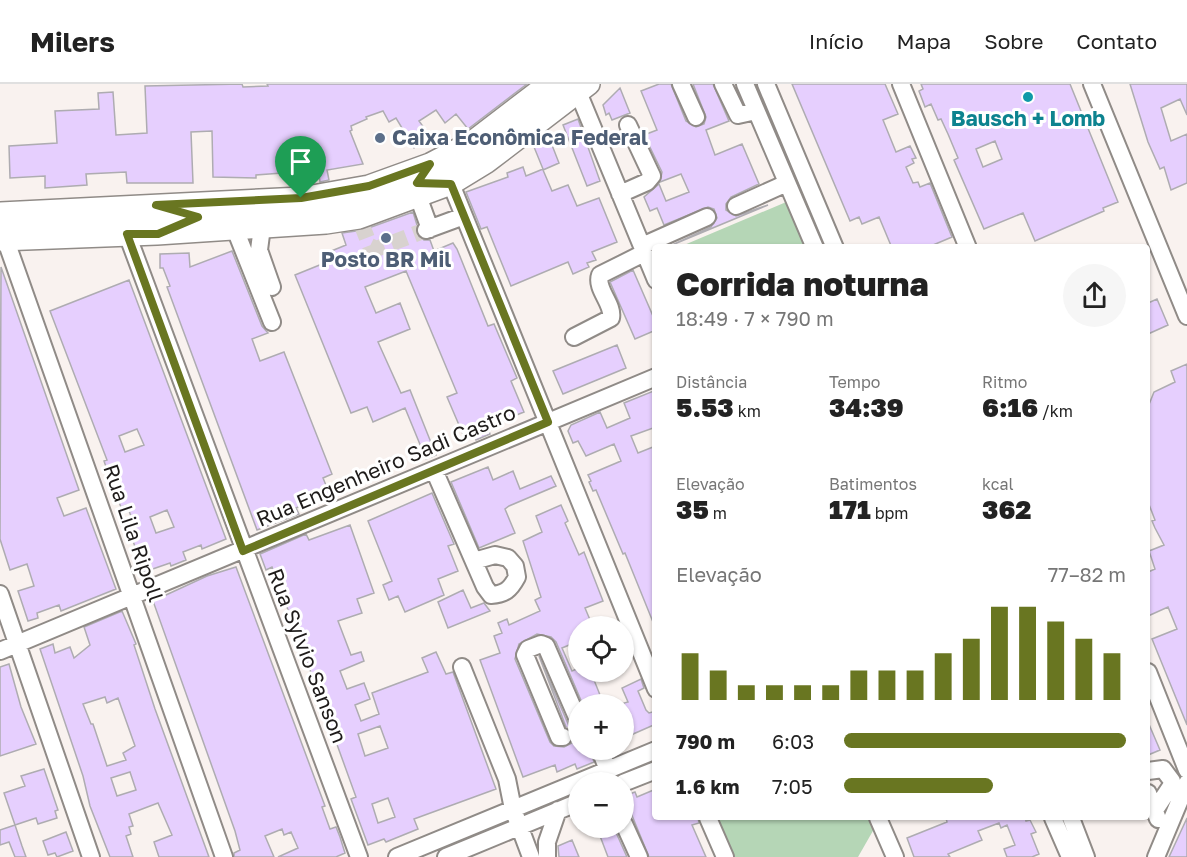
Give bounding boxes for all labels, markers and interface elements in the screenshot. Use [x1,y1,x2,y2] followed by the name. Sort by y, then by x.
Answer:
[30,25,115,58] text: Milers
[809,28,864,54] text: Início
[897,28,951,54] text: Mapa
[984,28,1043,54] text: Sobre
[1076,28,1157,54] text: Contato
[1021,90,1035,104] marker: Bausch + Lomb
[951,105,1105,131] place label: Bausch + Lomb
[392,124,648,150] place label: Caixa Econômica Federal
[373,131,387,145] marker: Caixa Econômica Federal
[275,136,326,198] pin
[284,145,317,178] icon: arrive
[379,231,393,245] marker: Posto BR Mil
[321,246,451,272] place label: Posto BR Mil
[676,264,929,303] text: Corrida noturna
[1063,264,1126,327] button: share
[676,306,834,330] text: 18:49 · 7 × 790 m
[676,372,747,392] text: Distância
[829,372,880,392] text: Tempo
[982,372,1027,392] text: Ritmo
[676,392,734,423] text: 5.53
[829,392,904,423] text: 34:39
[982,392,1038,423] text: 6:16
[252,399,519,532] street label: Rua Engenheiro Sadi Castro
[734,401,761,421] text: km
[1038,401,1073,421] text: /km
[98,460,170,605] street label: Rua Lila Ripoll
[676,474,745,494] text: Elevação
[829,474,917,494] text: Batimentos
[982,474,1014,494] text: kcal
[676,494,709,525] text: 35
[829,494,871,525] text: 171
[982,494,1031,525] text: 362
[709,503,727,523] text: m
[871,503,909,523] text: bpm
[676,562,762,586] text: Elevação
[1048,562,1126,586] text: 77–82 m
[263,565,353,747] street label: Rua Sylvio Sanson
[568,616,634,838] map controls
[568,616,634,682] button: locate
[568,694,634,760] button: +
[676,729,735,753] text: 790 m
[772,729,814,753] text: 6:03
[568,772,634,838] button: −
[676,774,740,798] text: 1.6 km
[772,774,813,798] text: 7:05

